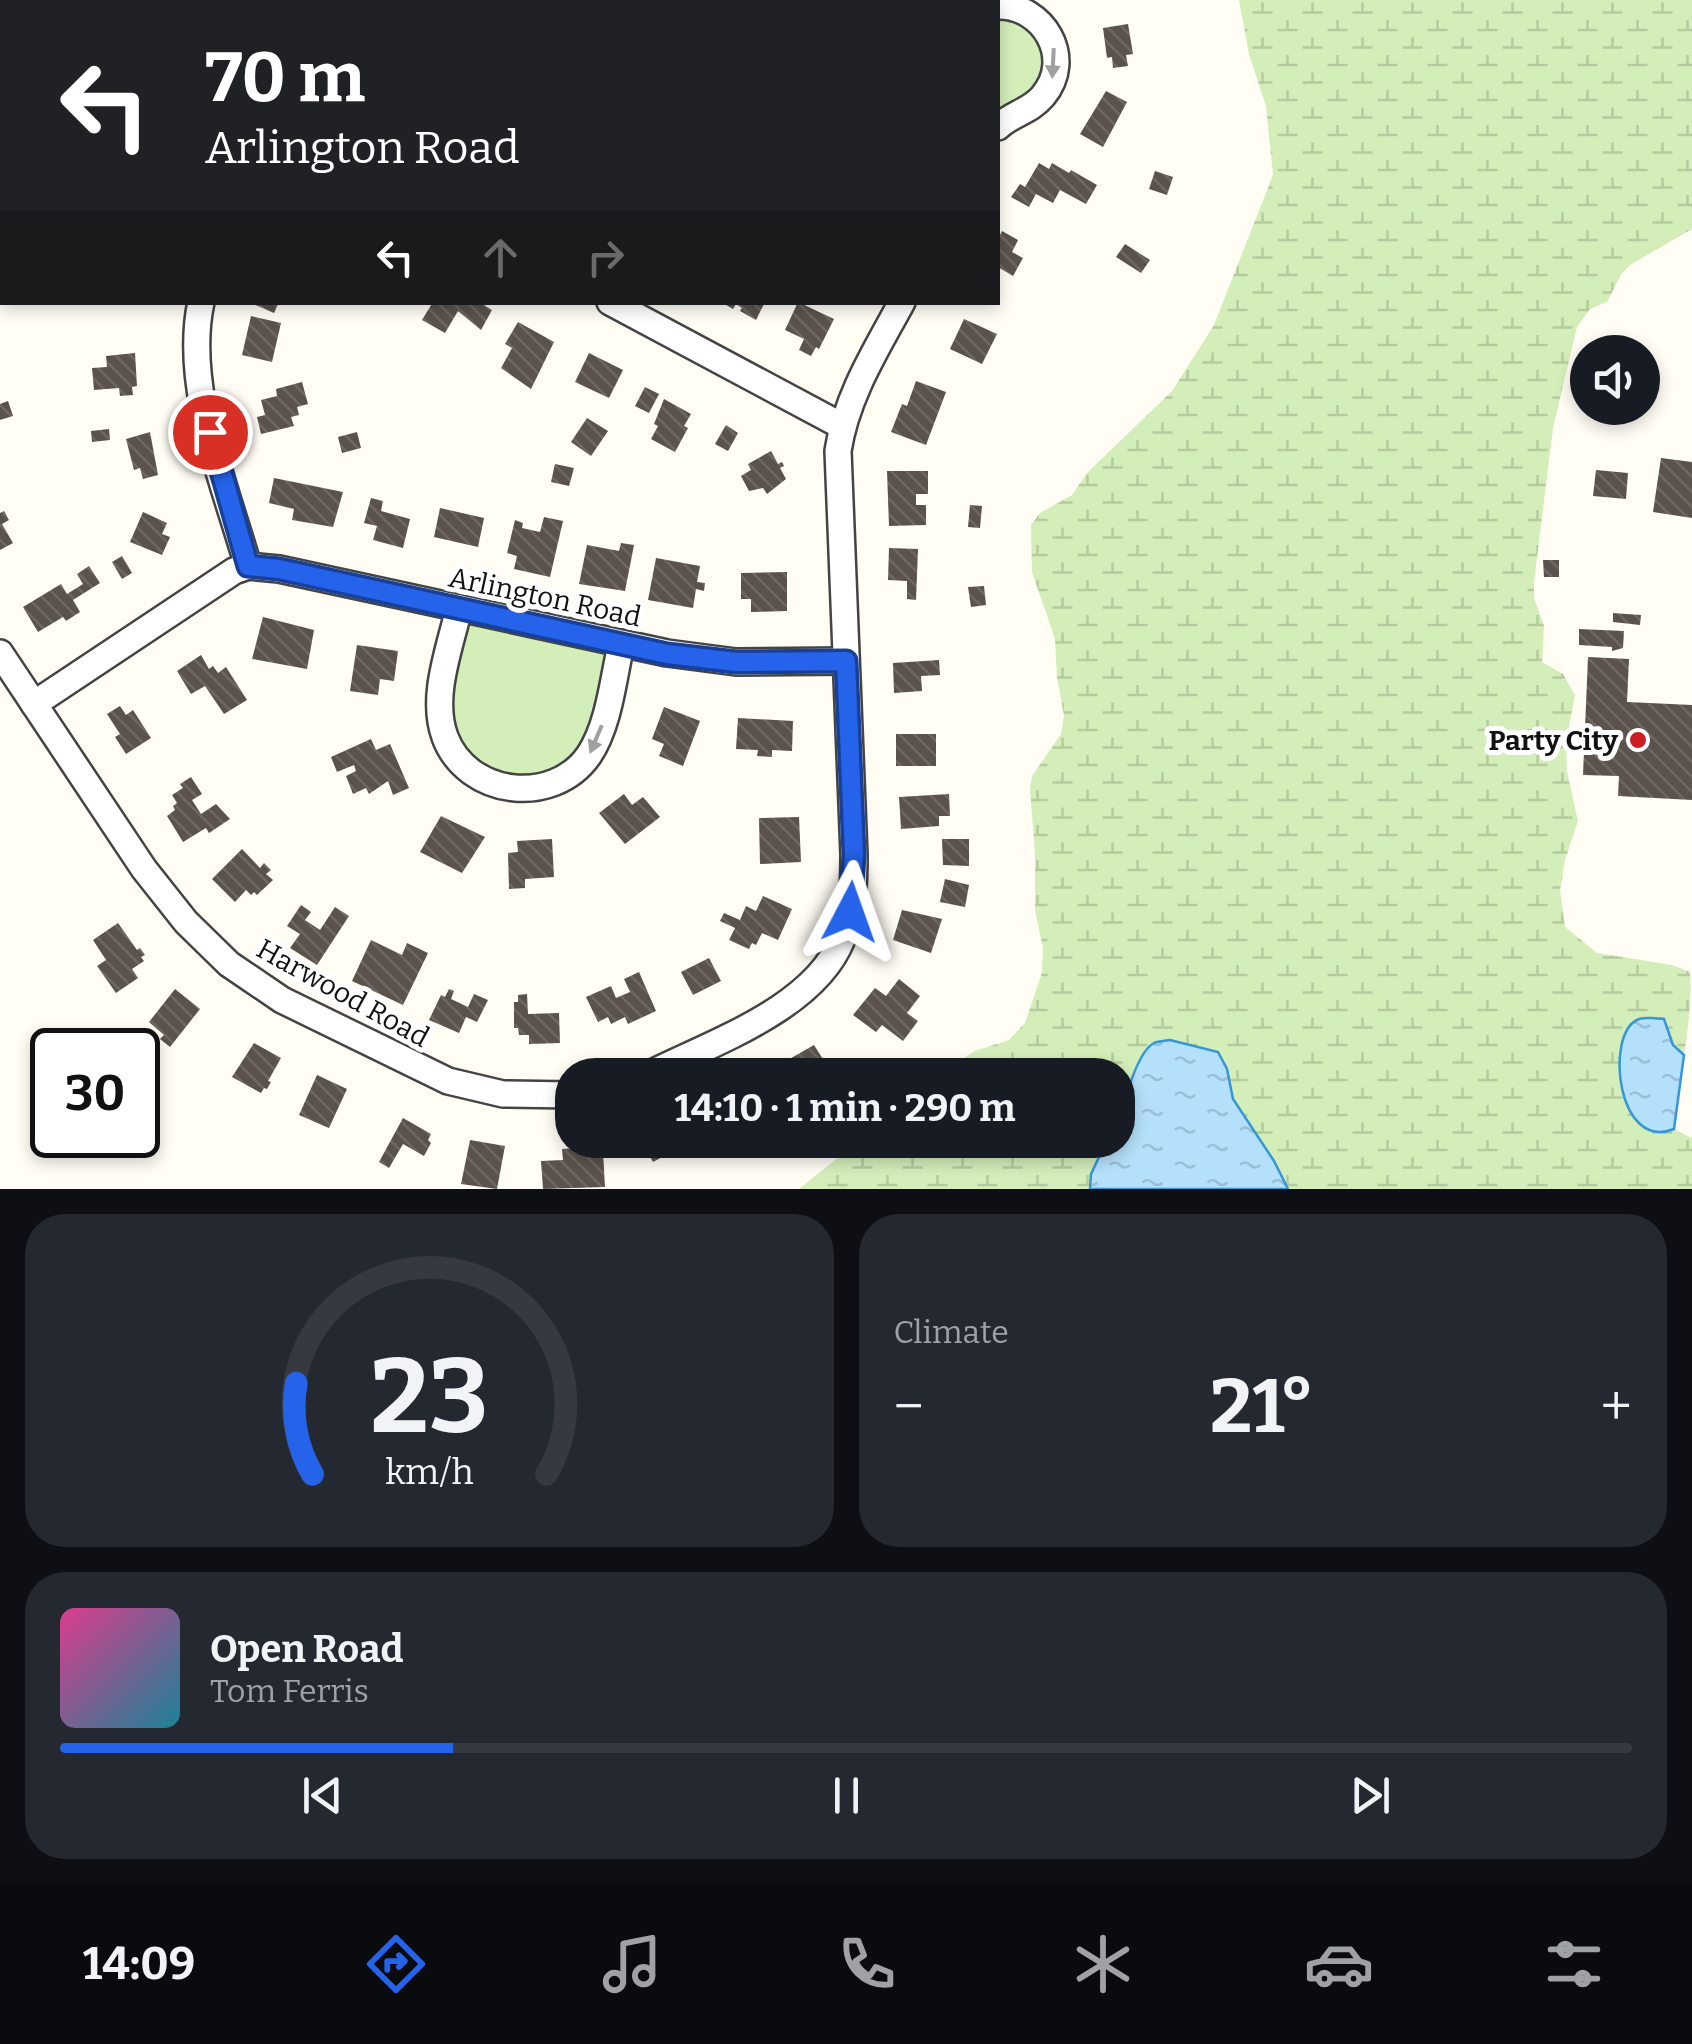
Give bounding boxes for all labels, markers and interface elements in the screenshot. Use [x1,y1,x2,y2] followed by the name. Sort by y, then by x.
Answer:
[205,36,365,120] text: 70 m
[40,40,170,170] icon: left
[1045,48,1061,79] one-way arrow
[205,121,520,175] text: Arlington Road
[368,230,423,285] icon: left
[473,230,528,285] icon: ahead
[578,230,633,285] icon: right
[1570,335,1660,425] map controls
[1570,335,1660,425] button: sound
[168,390,253,475] pin
[183,405,238,460] icon: arrive
[446,561,644,633] street label: Arlington Road
[587,724,603,754] one-way arrow
[1489,724,1618,757] place label: Party City
[1627,729,1649,751] marker: Party City
[798,860,902,964] position arrow
[251,932,435,1054] street label: Harwood Road
[30,1028,160,1158] speed limit sign: 30
[674,1085,1016,1131] text: 14:10 · 1 min · 290 m
[894,1313,1009,1351] text: Climate
[370,1335,488,1460] text: 23
[1210,1362,1314,1452] text: 21°
[894,1374,924,1440] text: −
[1601,1374,1632,1440] text: +
[385,1451,473,1493] text: km/h
[210,1626,403,1672] text: Open Road
[210,1672,369,1710] text: Tom Ferris
[295,1768,350,1823] icon: previous
[819,1768,874,1823] icon: pause
[1343,1768,1398,1823] icon: next
[361,1929,431,1999] icon: directions
[597,1929,667,1999] icon: music
[832,1929,902,1999] icon: phone
[1068,1929,1138,1999] icon: climate
[1304,1929,1374,1999] icon: car
[1539,1929,1609,1999] icon: filters
[83,1937,195,1991] text: 14:09

